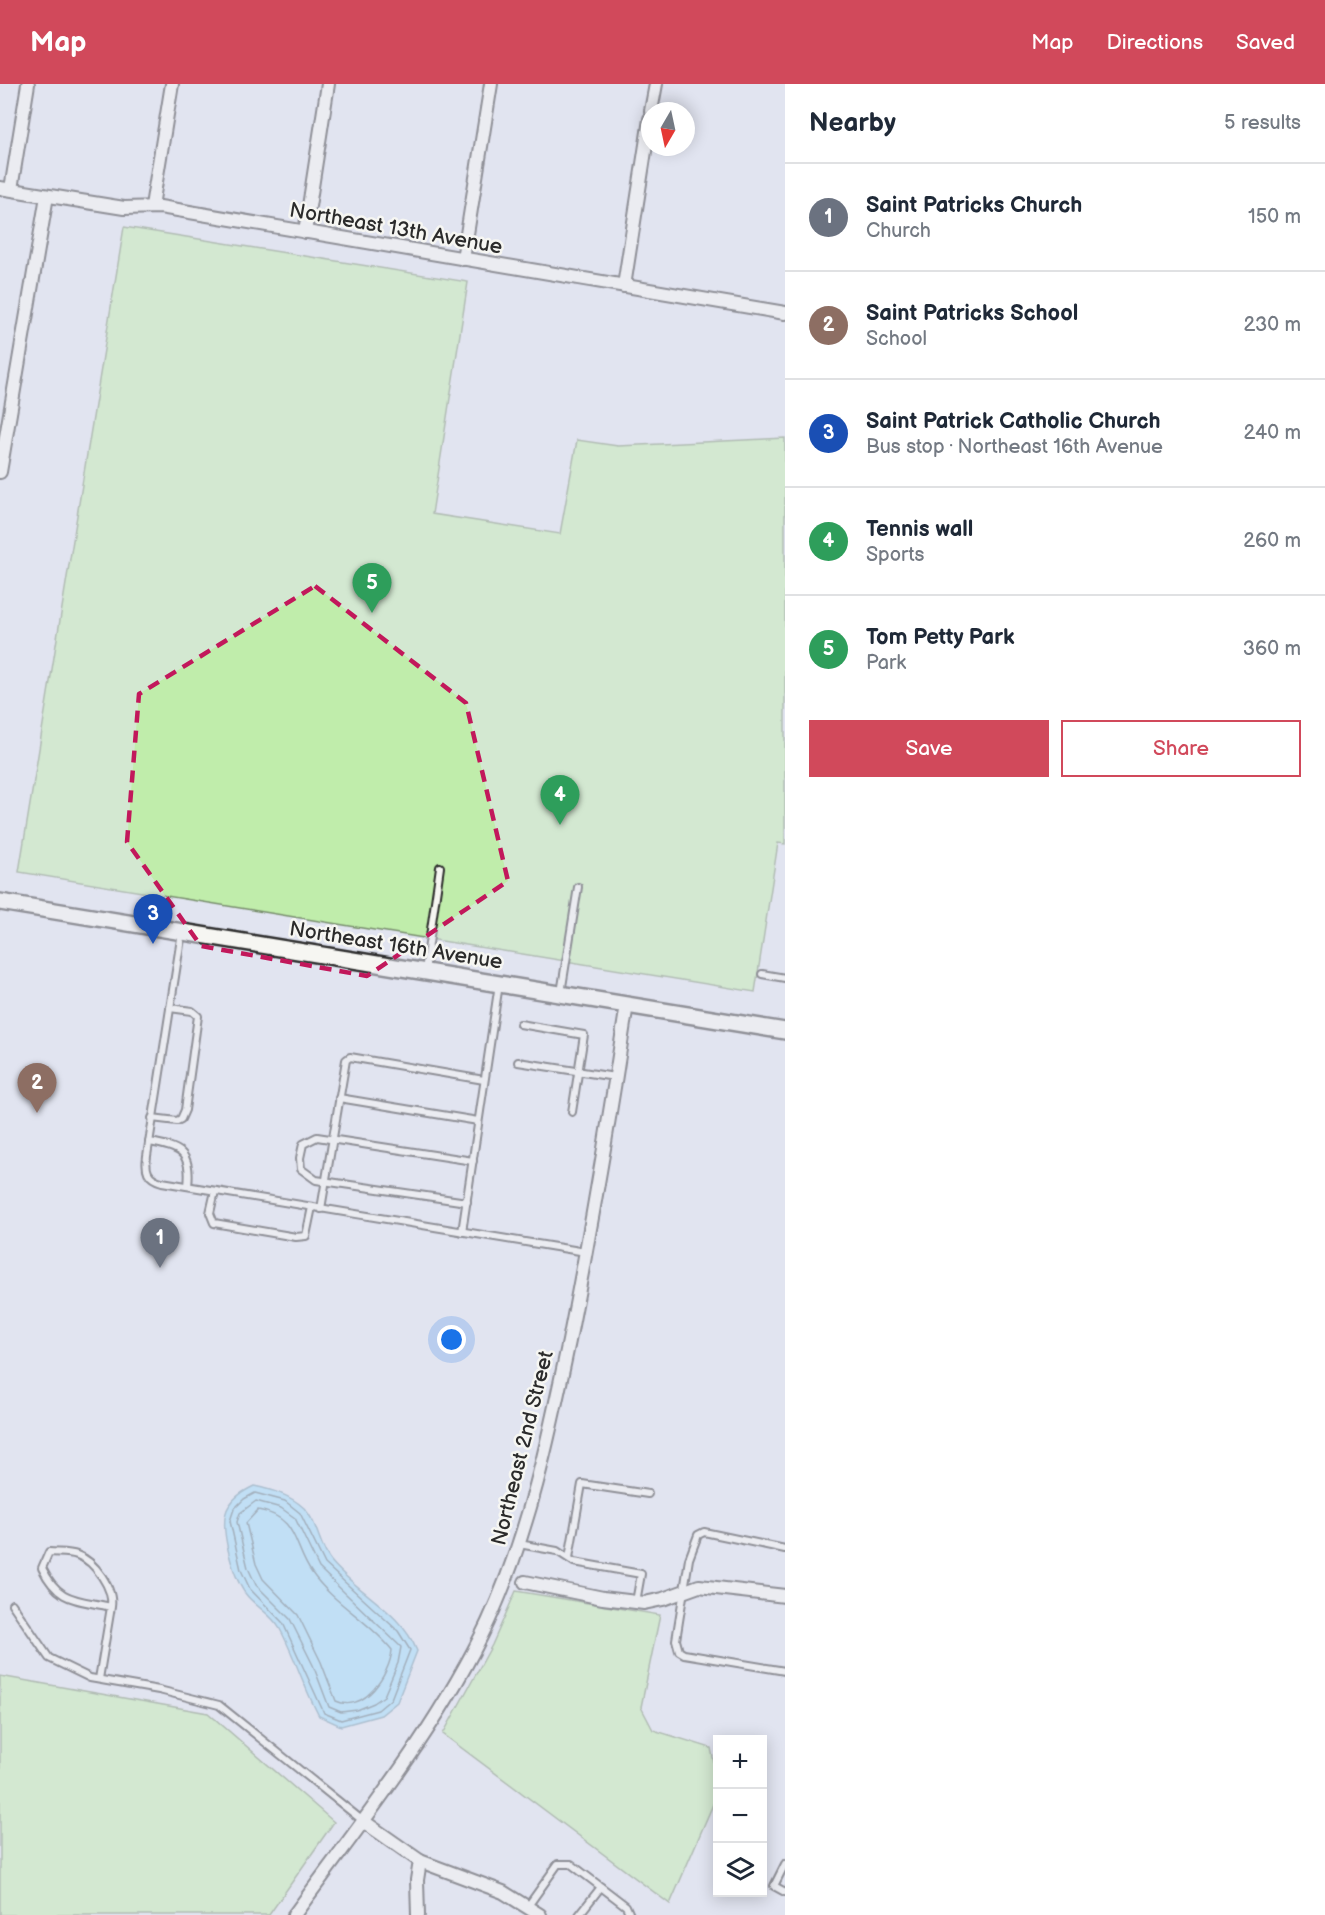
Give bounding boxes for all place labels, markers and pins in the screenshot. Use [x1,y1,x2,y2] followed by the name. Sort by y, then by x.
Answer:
[352,564,392,613] pin: 5
[540,776,580,825] pin: 4
[134,894,172,944] pin: 3
[18,1064,57,1113] pin: 2
[140,1218,180,1268] pin: 1

